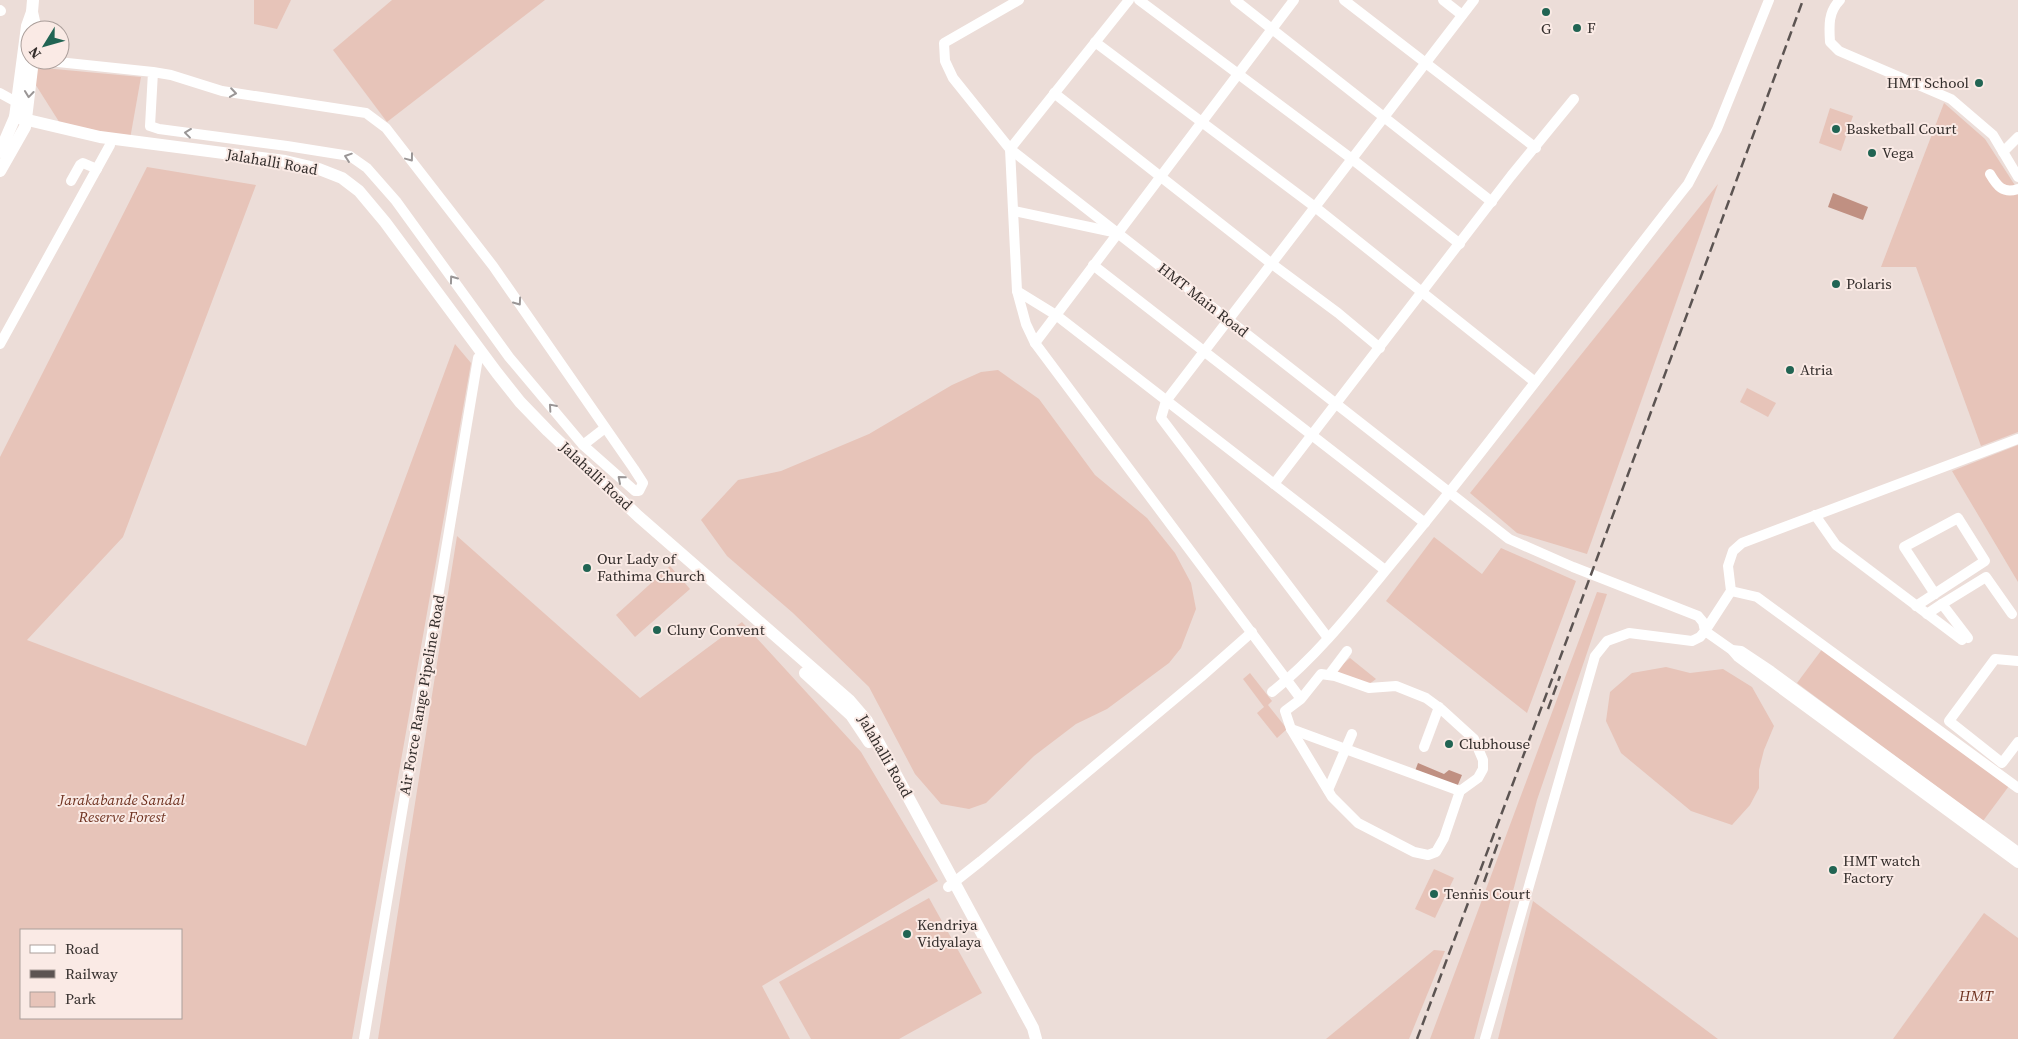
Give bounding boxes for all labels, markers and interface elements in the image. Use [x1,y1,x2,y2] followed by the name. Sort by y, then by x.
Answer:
[1540,6,1552,18] marker: G
[1587,17,1596,38] place label: F
[1541,18,1551,39] place label: G
[20,20,70,70] north arrow
[1571,22,1583,34] marker: F
[24,43,46,63] text: N
[1887,72,1970,93] place label: HMT School
[1973,77,1985,89] marker: HMT School
[230,87,238,98] one-way arrow
[24,90,35,98] one-way arrow
[1846,118,1957,139] place label: Basketball Court
[1830,123,1842,135] marker: Basketball Court
[183,128,191,139] one-way arrow
[1882,142,1914,163] place label: Vega
[224,143,320,180] street label: Jalahalli Road
[1866,147,1878,159] marker: Vega
[404,152,412,161] one-way arrow
[344,153,353,163] one-way arrow
[1154,258,1253,342] street label: HMT Main Road
[1846,273,1892,294] place label: Polaris
[450,276,458,285] one-way arrow
[1830,278,1842,290] marker: Polaris
[512,296,521,306] one-way arrow
[1800,359,1833,380] place label: Atria
[1784,364,1796,376] marker: Atria
[549,404,558,413] one-way arrow
[555,436,638,515] street label: Jalahalli Road
[617,475,626,484] one-way arrow
[597,548,705,586] place label: Our Lady of Fathima Church
[581,562,593,574] marker: Our Lady of Fathima Church
[394,593,450,797] street label: Air Force Range Pipeline Road
[667,619,765,640] place label: Cluny Convent
[651,624,663,636] marker: Cluny Convent
[853,710,918,801] street label: Jalahalli Road
[1459,733,1530,754] place label: Clubhouse
[1443,738,1455,750] marker: Clubhouse
[57,789,185,827] park label: Jarakabande Sandal Reserve Forest
[1843,850,1921,888] place label: HMT watch Factory
[1827,864,1839,876] marker: HMT watch Factory
[1444,883,1530,904] place label: Tennis Court
[1428,888,1440,900] marker: Tennis Court
[917,914,982,952] place label: Kendriya Vidyalaya
[901,928,913,940] marker: Kendriya Vidyalaya
[20,929,182,1019] legend
[65,938,99,959] text: Road
[65,963,118,984] text: Railway
[1958,985,1994,1006] park label: HMT
[65,988,97,1009] text: Park

